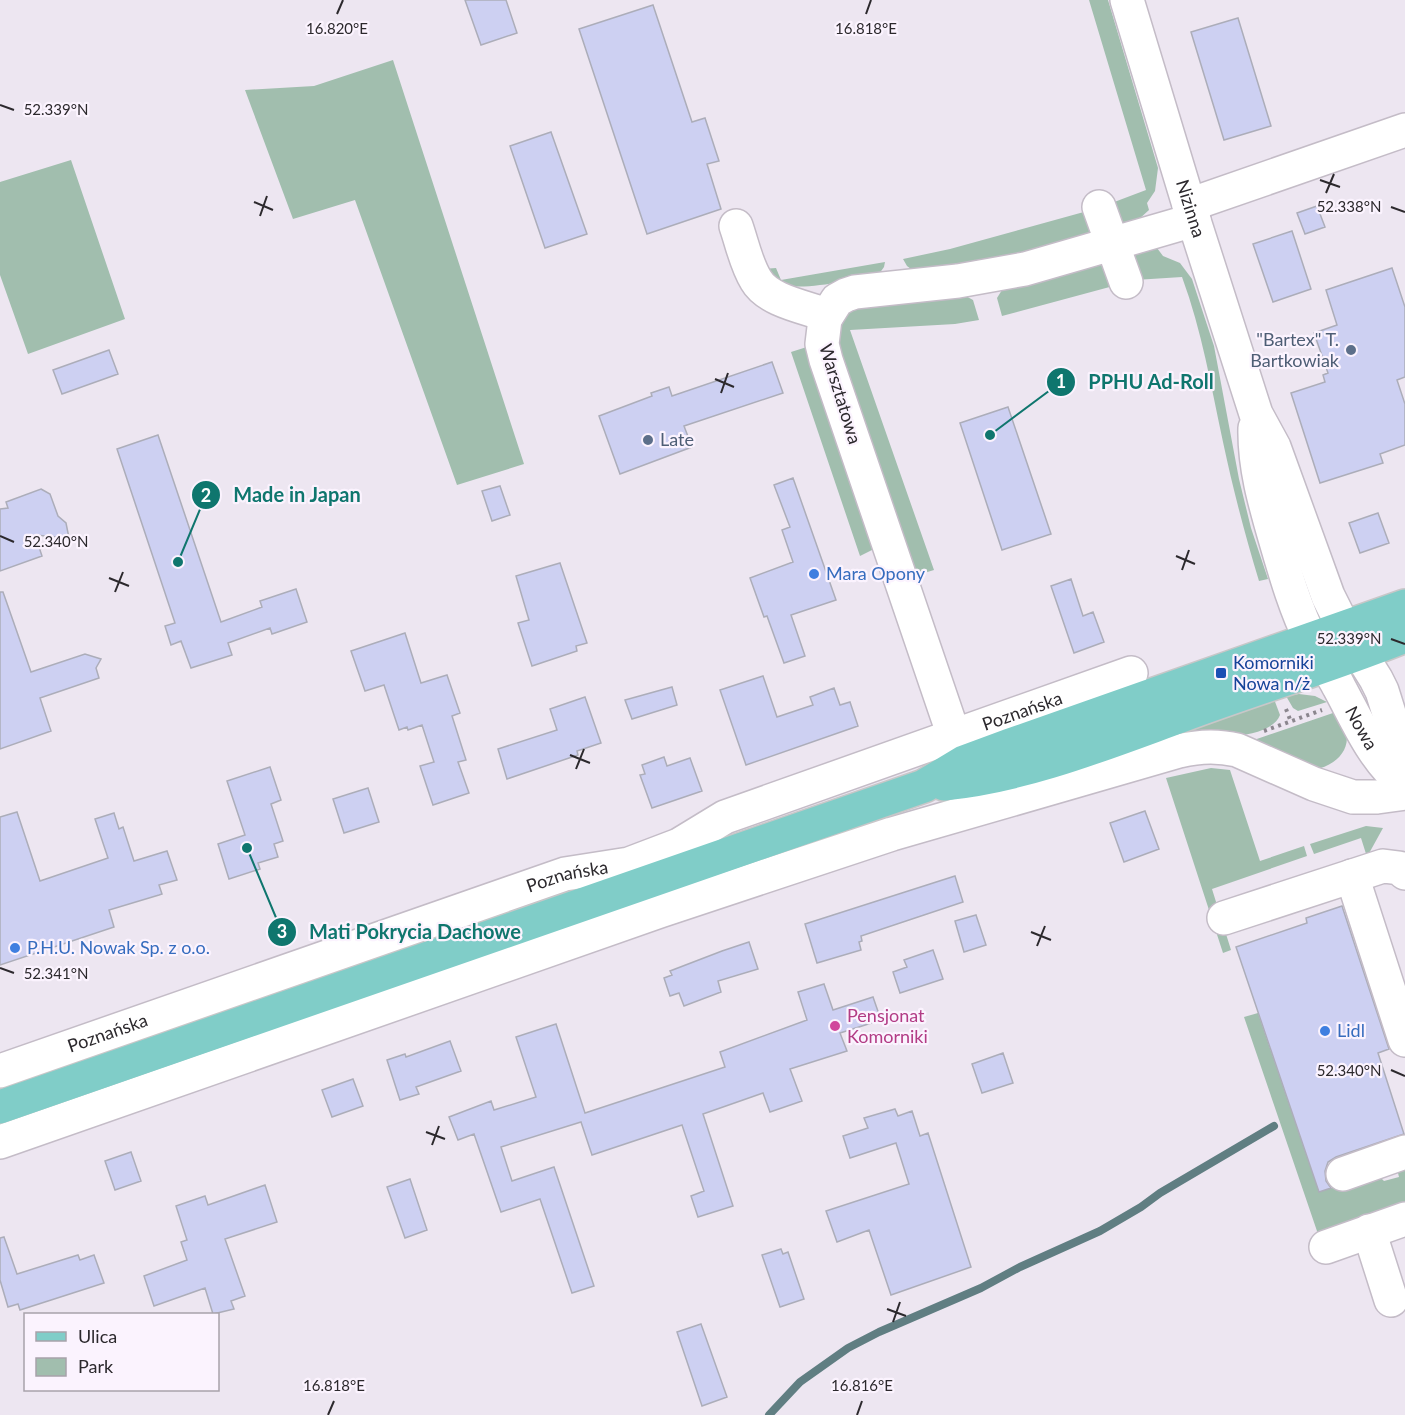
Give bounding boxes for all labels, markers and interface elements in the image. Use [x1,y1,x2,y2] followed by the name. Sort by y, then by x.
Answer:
[306,19,368,37] text: 16.820°E
[835,19,897,37] text: 16.818°E
[24,100,88,118] text: 52.339°N
[1172,177,1211,240] street label: Nizinna
[1317,197,1381,215] text: 52.338°N
[1250,328,1340,371] place label: "Bartex" T. Bartkowiak
[815,341,867,447] street label: Warsztatowa
[1344,343,1358,357] marker: "Bartex" T. Bartkowiak
[1046,363,1226,401] callout: PPHU Ad-Roll
[1088,369,1214,393] text: PPHU Ad-Roll
[1056,370,1066,392] text: 1
[660,428,694,450] place label: Late
[641,433,655,447] marker: Late
[191,476,373,514] callout: Made in Japan
[233,482,361,506] text: Made in Japan
[201,484,211,506] text: 2
[24,532,88,550] text: 52.340°N
[826,562,926,584] place label: Mara Opony
[807,567,821,581] marker: Mara Opony
[1317,629,1381,647] text: 52.339°N
[1233,651,1314,694] place label: Komorniki Nowa n/ż
[1214,666,1228,680] marker: Komorniki Nowa n/ż
[979,686,1065,735] street label: Poznańska
[1341,702,1383,754] street label: Nowa
[523,855,609,897] street label: Poznańska
[267,913,533,951] callout: Mati Pokrycia Dachowe
[309,919,521,943] text: Mati Pokrycia Dachowe
[277,920,287,942] text: 3
[27,936,210,958] place label: P.H.U. Nowak Sp. z o.o.
[8,941,22,955] marker: P.H.U. Nowak Sp. z o.o.
[24,964,88,982] text: 52.341°N
[847,1004,928,1047] place label: Pensjonat Komorniki
[64,1008,150,1057] street label: Poznańska
[828,1019,842,1033] marker: Pensjonat Komorniki
[1337,1019,1365,1041] place label: Lidl
[1318,1024,1332,1038] marker: Lidl
[1317,1061,1381,1079] text: 52.340°N
[24,1313,219,1391] legend
[78,1325,117,1347] text: Ulica
[78,1355,114,1377] text: Park
[303,1376,365,1394] text: 16.818°E
[831,1376,893,1394] text: 16.816°E

